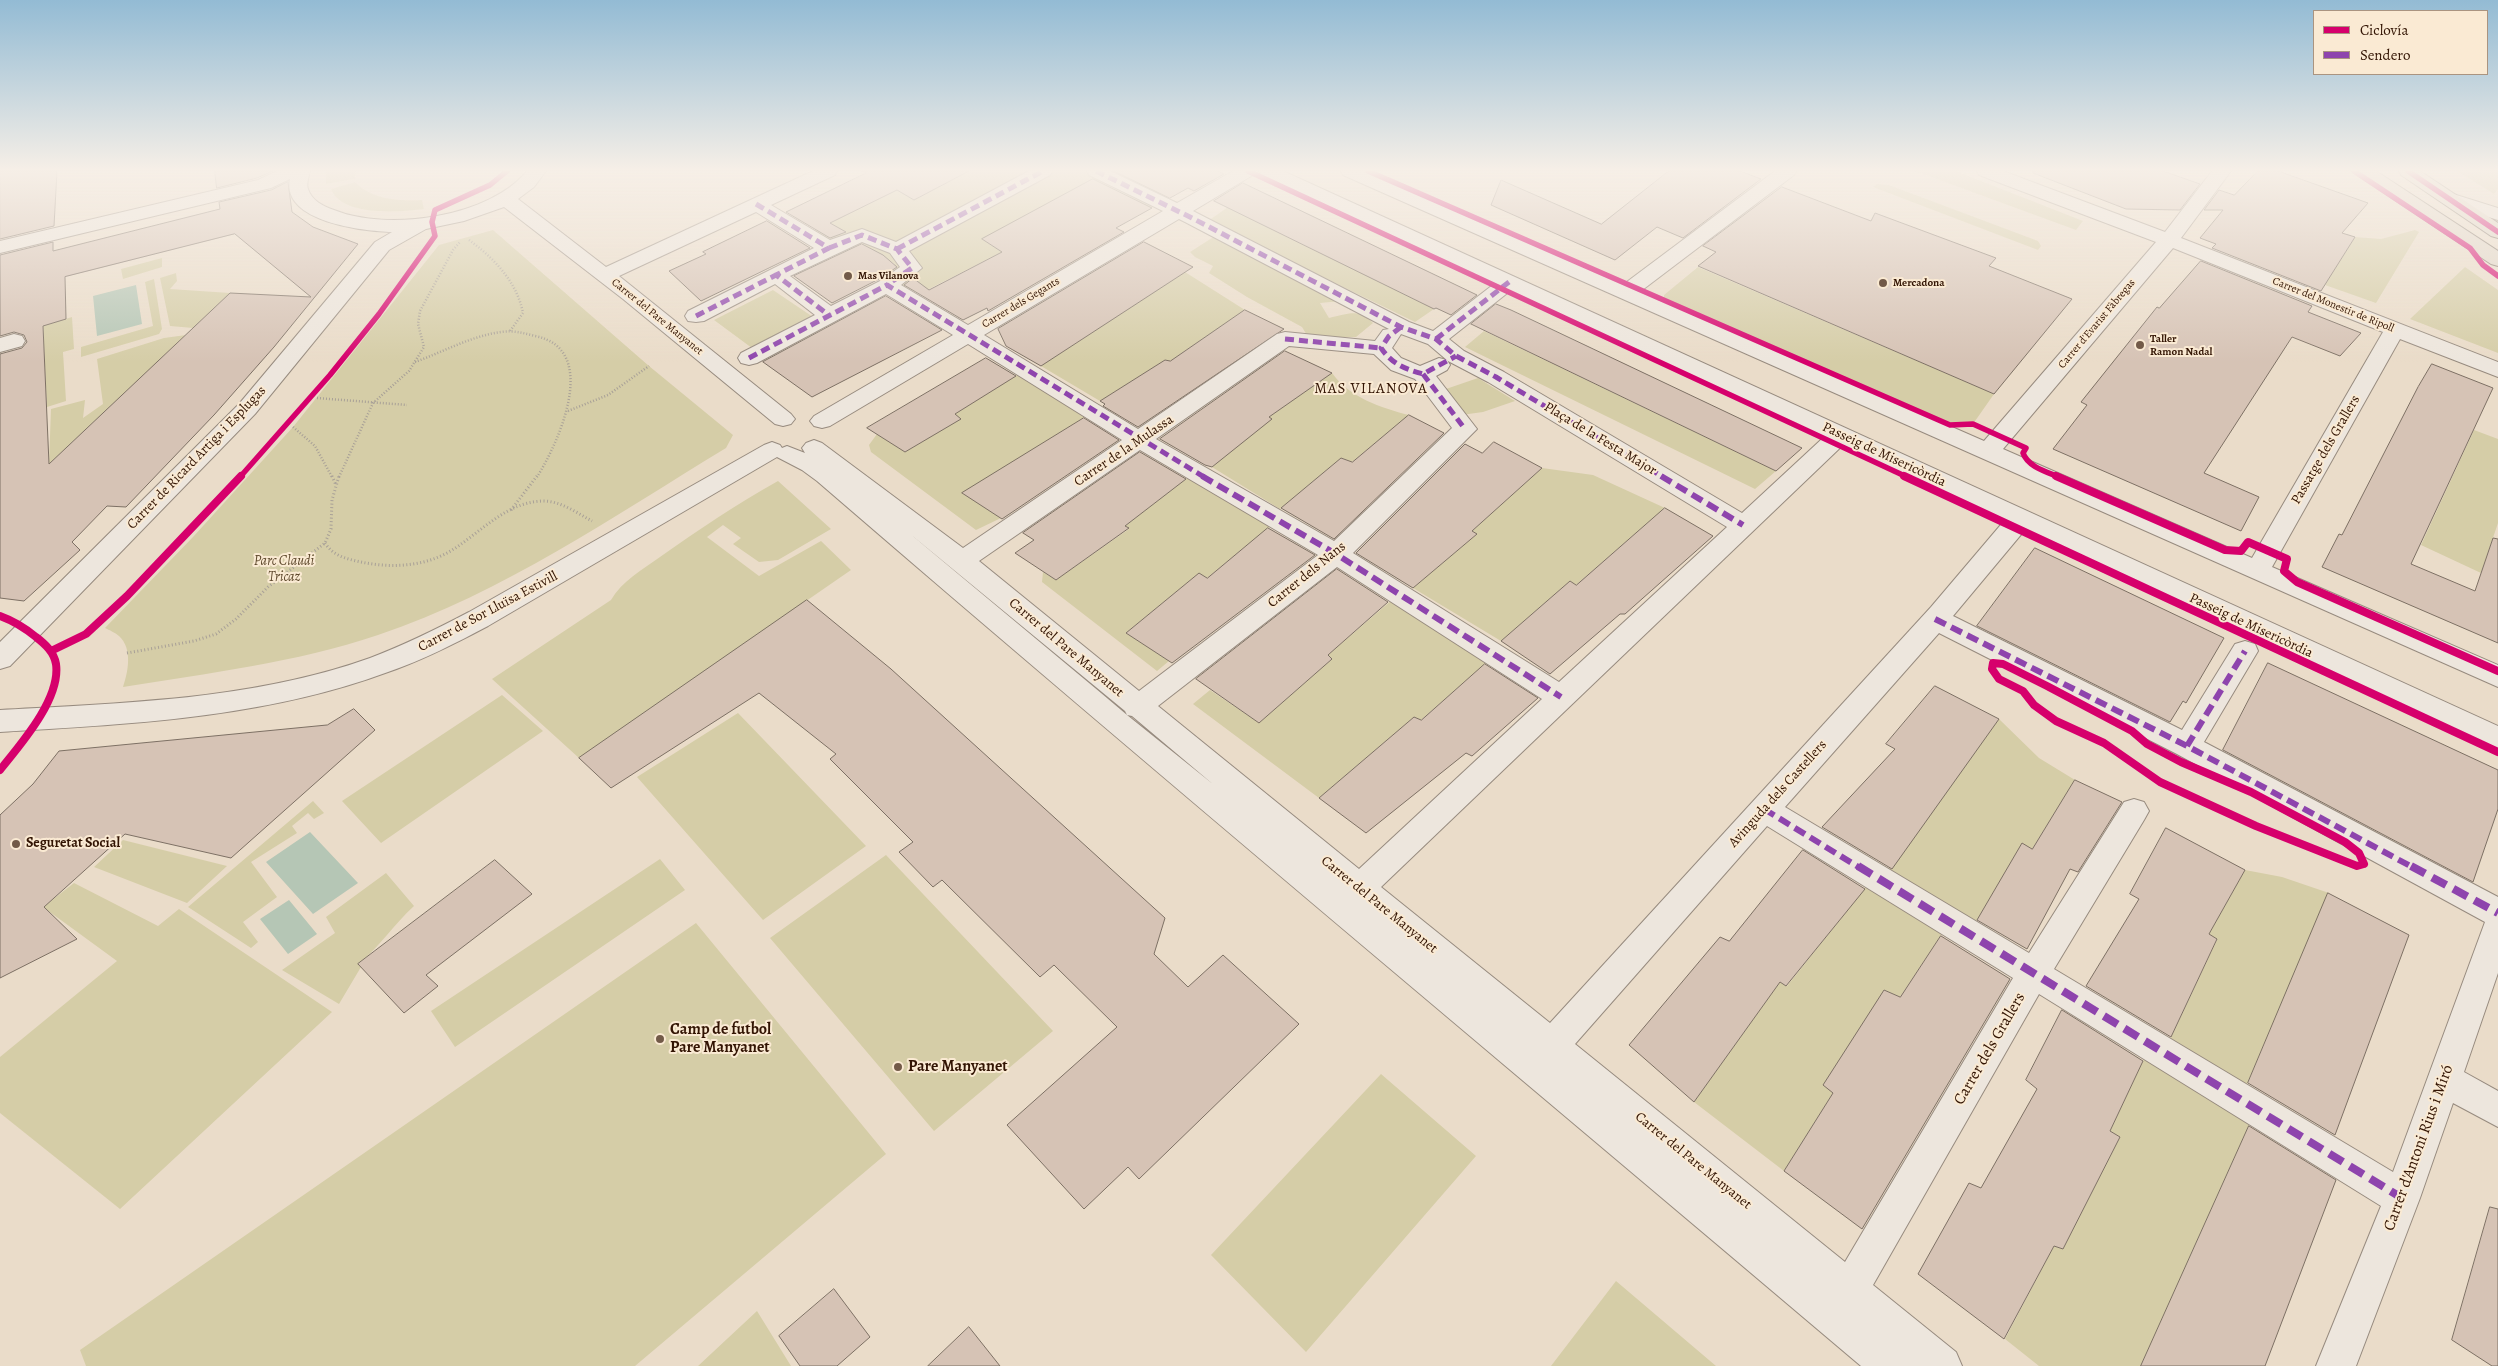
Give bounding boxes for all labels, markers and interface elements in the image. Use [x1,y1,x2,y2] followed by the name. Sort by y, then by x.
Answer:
[2313,10,2488,75] legend
[2360,20,2408,40] text: Ciclovía
[2360,45,2410,65] text: Sendero
[858,269,919,283] place label: Mas Vilanova
[842,270,854,282] marker: Mas Vilanova
[980,275,1062,331] street label: Carrer dels Gegants
[2270,275,2396,335] street label: Carrer del Monestir de Ripoll
[609,276,705,358] street label: Carrer del Pare Manyanet
[1893,276,1945,290] place label: Mercadona
[1877,277,1889,289] marker: Mercadona
[2056,277,2138,371] street label: Carrer d'Evarist Fàbregas
[2150,332,2212,358] place label: Taller Ramon Nadal
[2134,339,2146,351] marker: Taller Ramon Nadal
[1313,380,1429,398] district label: MAS VILANOVA
[124,383,270,533] street label: Carrer de Ricard Artiga i Esplugas
[2288,393,2364,507] street label: Passatge dels Grallers
[1541,399,1659,479] street label: Plaça de la Festa Major
[1071,411,1177,491] street label: Carrer de la Mulassa
[1819,419,1949,491] street label: Passeig de Misericòrdia
[1265,538,1349,612] street label: Carrer dels Nans
[254,554,314,586] park label: Parc Claudi Tricaz
[415,568,561,656] street label: Carrer de Sor Lluïsa Estivill
[2186,590,2316,662] street label: Passeig de Misericòrdia
[1005,595,1127,701] street label: Carrer del Pare Manyanet
[1725,737,1831,851] street label: Avinguda dels Castellers
[26,836,120,852] place label: Seguretat Social
[10,838,22,850] marker: Seguretat Social
[1317,853,1441,957] street label: Carrer del Pare Manyanet
[1950,989,2030,1109] street label: Carrer dels Grallers
[670,1020,771,1058] place label: Camp de futbol Pare Manyanet
[654,1033,666,1045] marker: Camp de futbol Pare Manyanet
[908,1057,1008,1077] place label: Pare Manyanet
[892,1061,904,1073] marker: Pare Manyanet
[2380,1062,2458,1234] street label: Carrer d'Antoni Rius i Miró
[1631,1109,1755,1213] street label: Carrer del Pare Manyanet

